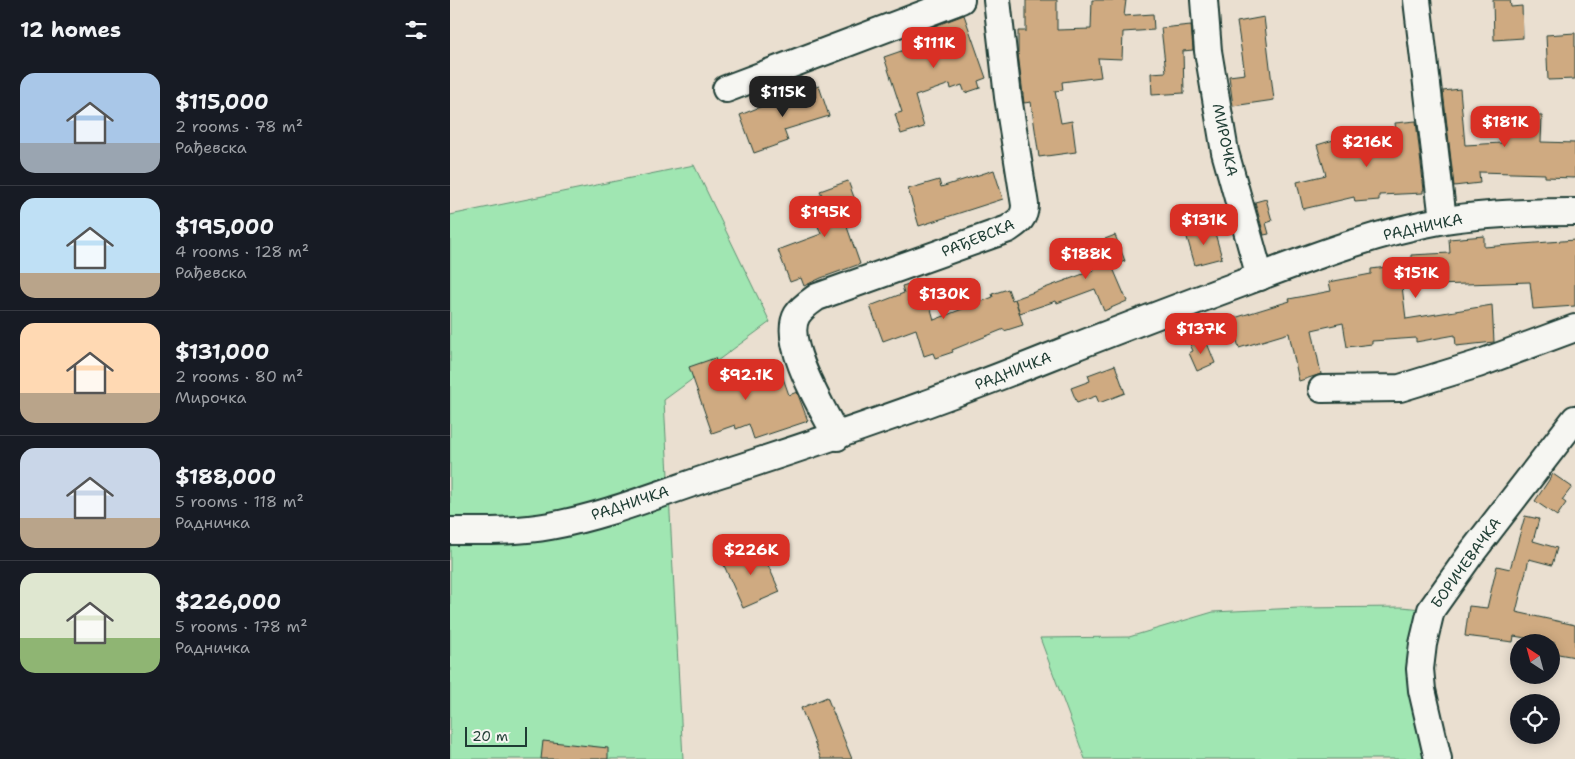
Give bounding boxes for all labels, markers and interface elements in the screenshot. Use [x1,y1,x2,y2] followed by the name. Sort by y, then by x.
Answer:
[20,16,121,44] text: 12 homes
[402,16,430,44] icon: filters
[899,27,969,69] pin: $111K
[913,32,955,53] text: $111K
[748,76,818,118] pin: $115K
[760,81,806,102] text: $115K
[175,88,269,116] text: $115,000
[60,93,120,153] icon: home
[1208,102,1243,178] street label: МИРОЧКА
[1470,106,1540,148] pin: $181K
[1482,111,1528,132] text: $181K
[175,116,303,137] text: 2 rooms · 78 m²
[1332,126,1402,168] pin: $216K
[1342,131,1392,152] text: $216K
[175,137,247,158] text: Рађевска
[790,196,860,238] pin: $195K
[800,201,850,222] text: $195K
[1169,204,1239,246] pin: $131K
[1181,209,1227,230] text: $131K
[1381,209,1465,245] street label: РАДНИЧКА
[175,213,274,241] text: $195,000
[938,214,1018,262] street label: РАЂЕВСКА
[60,218,120,278] icon: home
[1051,238,1121,280] pin: $188K
[175,241,309,262] text: 4 rooms · 128 m²
[1060,243,1112,264] text: $188K
[1381,256,1451,299] pin: $151K
[175,262,247,283] text: Рађевска
[1393,262,1439,283] text: $151K
[909,278,979,320] pin: $130K
[919,283,969,304] text: $130K
[1166,312,1236,355] pin: $137K
[1176,318,1226,339] text: $137K
[175,338,269,366] text: $131,000
[60,343,120,403] icon: home
[972,347,1054,395] street label: РАДНИЧКА
[705,358,787,401] pin: $92.1K
[719,364,773,385] text: $92.1K
[175,366,303,387] text: 2 rooms · 80 m²
[175,387,246,408] text: Мирочка
[175,463,276,491] text: $188,000
[60,468,120,528] icon: home
[589,481,672,525] street label: РАДНИЧКА
[175,491,304,512] text: 5 rooms · 118 m²
[175,512,250,533] text: Радничка
[1426,514,1506,612] street label: БОРИЧЕВАЧКА
[716,534,786,576] pin: $226K
[724,539,778,560] text: $226K
[175,588,281,616] text: $226,000
[60,593,120,653] icon: home
[175,616,308,637] text: 5 rooms · 178 m²
[1510,634,1560,684] north arrow
[1510,634,1560,744] map controls
[175,637,250,658] text: Радничка
[1510,694,1560,744] button: locate
[465,724,528,747] scale bar
[472,727,508,745] text: 20 m

